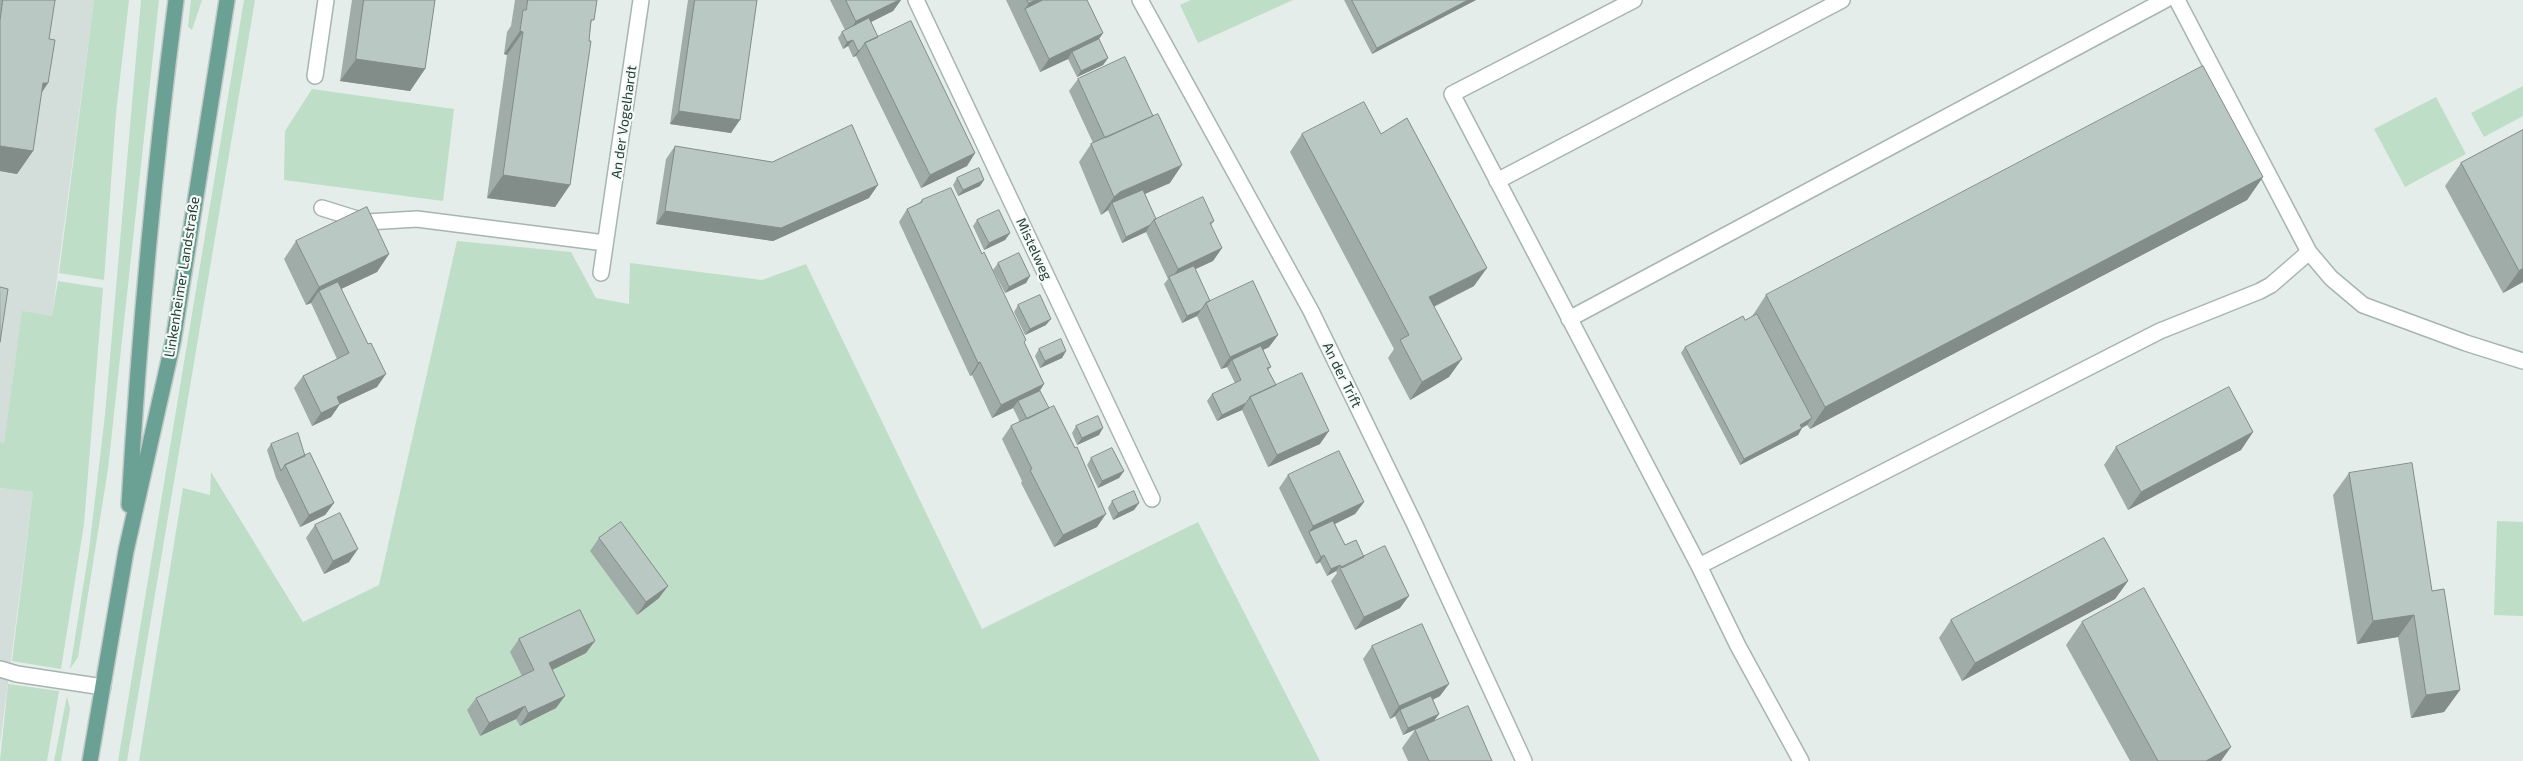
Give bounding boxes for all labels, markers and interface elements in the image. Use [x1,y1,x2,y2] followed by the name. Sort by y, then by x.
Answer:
[608,64,640,180] street label: An der Vogelhardt
[161,195,203,359] street label: Linkenheimer Landstraße
[1012,215,1056,283] street label: Mistelweg
[1319,339,1365,411] street label: An der Trift

